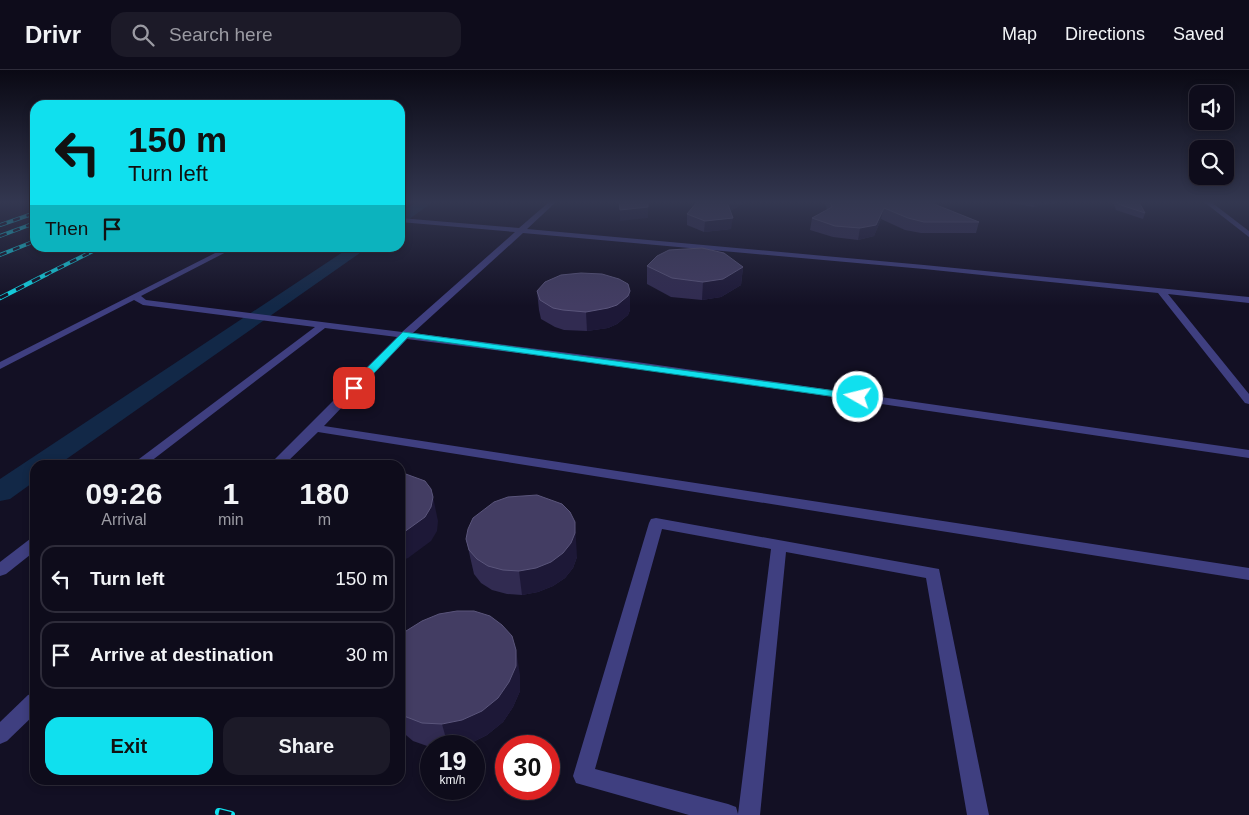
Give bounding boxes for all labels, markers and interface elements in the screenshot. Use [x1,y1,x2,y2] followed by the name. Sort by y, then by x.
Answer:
[111,12,461,57] search box
[25,21,81,48] text: Drivr
[129,21,157,49] icon: search
[169,24,273,45] text: Search here
[1002,24,1037,44] text: Map
[1065,24,1145,44] text: Directions
[1173,24,1224,44] text: Saved
[1189,85,1234,185] map controls
[1189,85,1234,130] button: sound
[45,120,110,185] icon: left
[128,120,227,159] text: 150 m
[1189,140,1234,185] button: search
[128,161,208,186] text: Turn left
[98,215,126,243] icon: arrive
[45,218,88,239] text: Then
[333,367,375,409] pin
[831,370,883,422] position arrow
[340,374,368,402] icon: arrive
[86,477,162,510] text: 09:26
[222,477,239,510] text: 1
[299,477,349,510] text: 180
[101,511,147,528] text: Arrival
[218,511,244,528] text: min
[318,511,331,528] text: m
[47,565,75,593] icon: left
[90,568,165,589] text: Turn left
[335,568,388,589] text: 150 m
[47,641,75,669] icon: arrive
[90,644,274,665] text: Arrive at destination
[346,644,388,665] text: 30 m
[45,717,213,775] button: Exit
[223,717,390,775] button: Share
[495,735,560,800] speed limit sign: 30
[439,747,466,775] text: 19
[439,773,466,787] text: km/h

